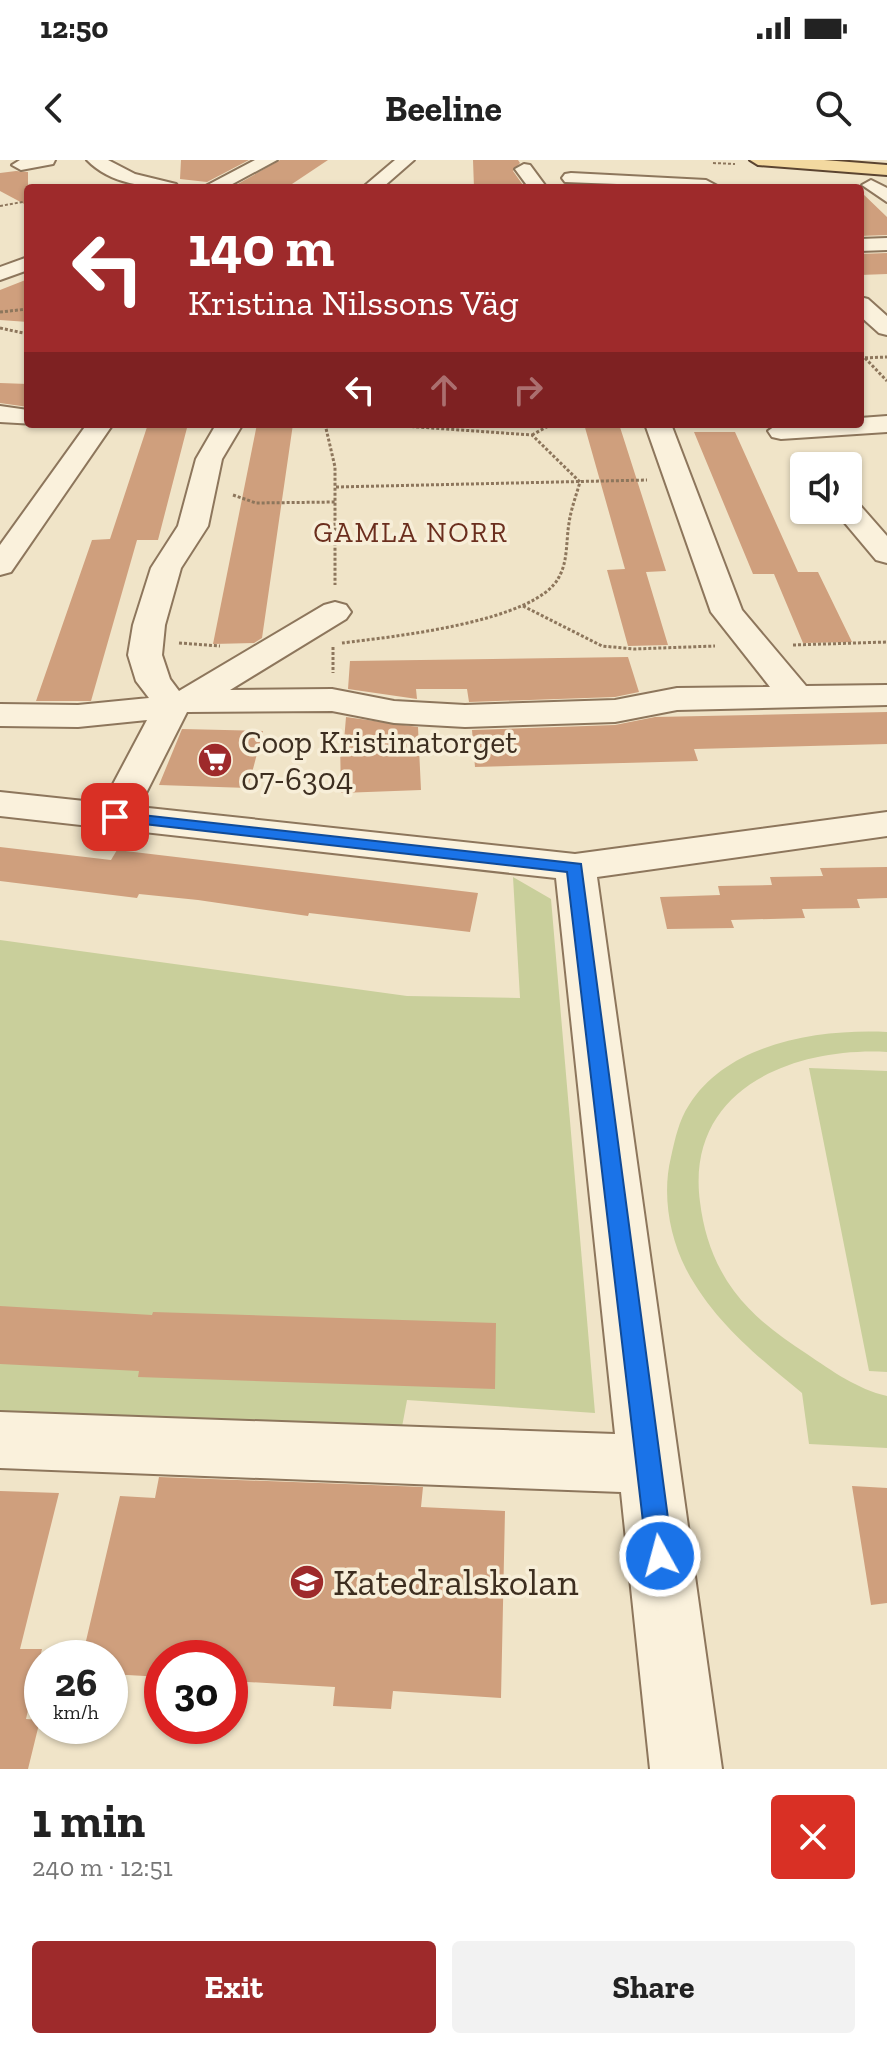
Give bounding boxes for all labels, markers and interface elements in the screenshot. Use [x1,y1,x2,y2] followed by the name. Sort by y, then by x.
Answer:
[40,10,109,46] text: 12:50
[32,86,76,130] icon: back
[811,86,855,130] icon: search
[385,87,502,130] text: Beeline
[188,213,334,280] text: 140 m
[56,216,160,320] icon: left
[188,281,519,324] text: Kristina Nilssons Väg
[338,368,382,412] icon: left
[422,368,466,412] icon: ahead
[506,368,550,412] icon: right
[790,452,862,524] map controls
[790,452,862,524] button: sound
[313,516,509,549] district label: GAMLA NORR
[241,723,517,798] place label: Coop Kristinatorget 07-6304
[196,741,234,779] supermarket icon: Coop Kristinatorget 07-6304
[81,783,149,851] pin
[93,795,137,839] icon: arrive
[618,1514,702,1598] position arrow
[333,1559,579,1605] place label: Katedralskolan
[288,1563,326,1601] school or university icon: Katedralskolan
[144,1640,248,1744] speed limit sign: 30
[55,1658,97,1706] text: 26
[53,1700,99,1724] text: km/h
[32,1792,145,1849] text: 1 min
[771,1795,855,1879] button: close
[32,1851,173,1883] text: 240 m · 12:51
[32,1941,436,2033] button: Exit
[452,1941,855,2033] button: Share

